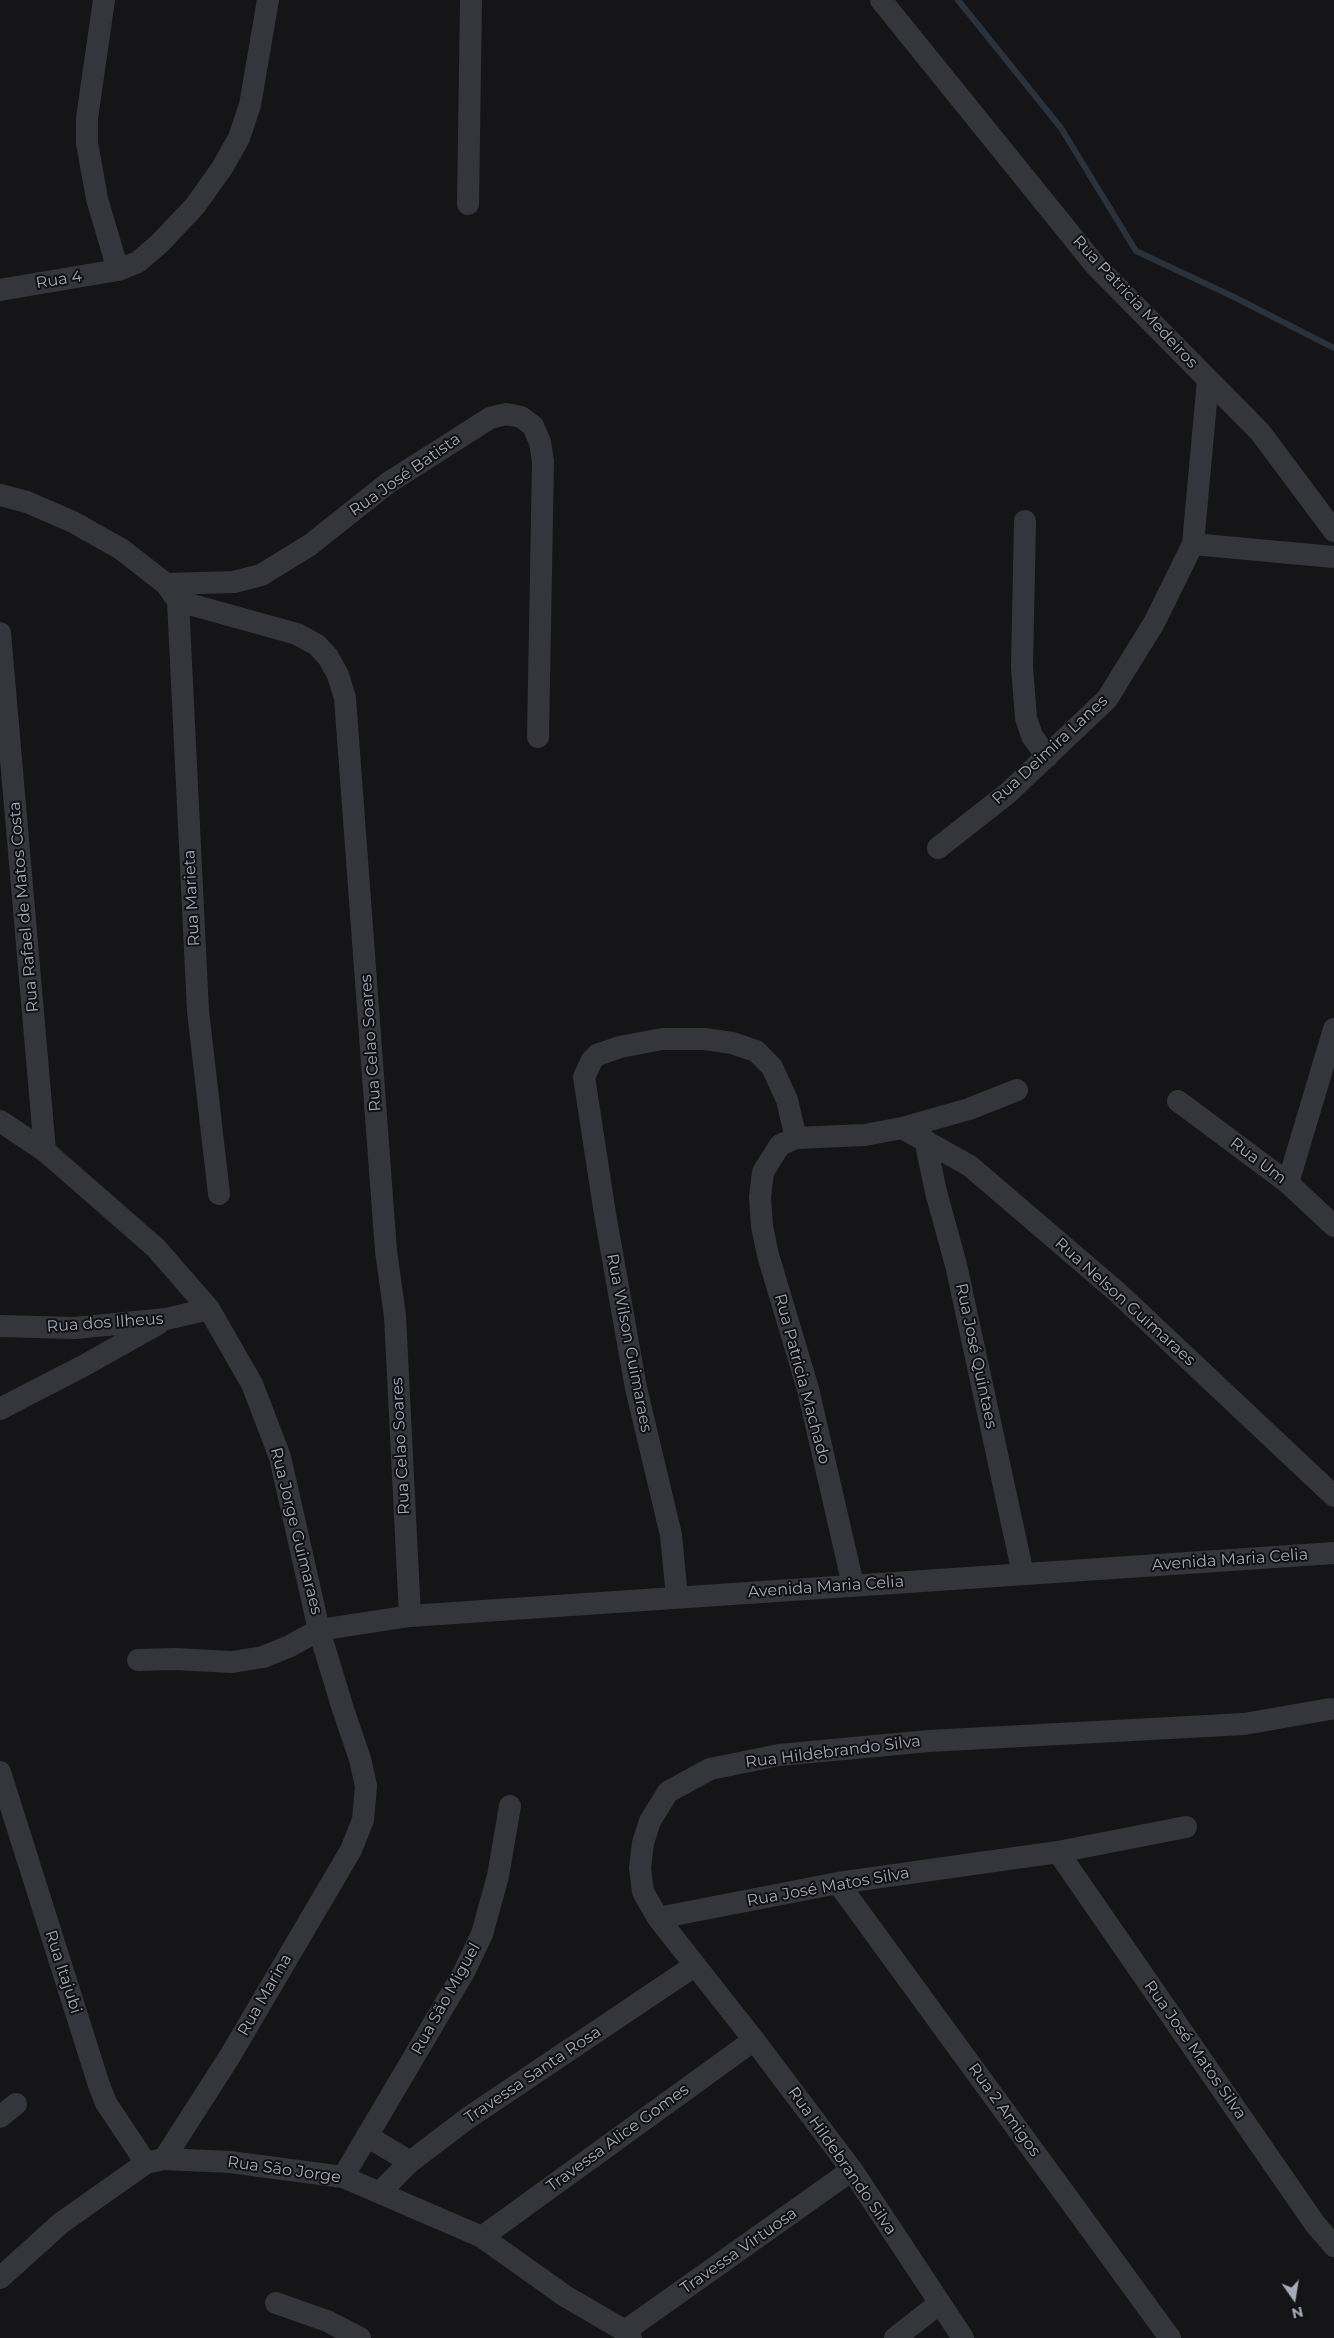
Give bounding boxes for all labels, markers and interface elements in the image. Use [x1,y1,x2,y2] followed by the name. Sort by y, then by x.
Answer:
[1069,232,1201,372] street label: Rua Patricia Medeiros
[35,267,83,293] street label: Rua 4
[346,429,464,521] street label: Rua José Batista
[988,692,1112,808] street label: Rua Deimira Lanes
[5,801,43,1013] street label: Rua Rafael de Matos Costa
[180,849,204,947] street label: Rua Marieta
[357,974,385,1112] street label: Rua Celao Soares
[1226,1134,1290,1188] street label: Rua Um
[1051,1234,1199,1370] street label: Rua Nelson Guimaraes
[602,1252,656,1434] street label: Rua Wilson Guimaraes
[951,1282,1001,1430] street label: Rua José Quintaes
[770,1292,834,1466] street label: Rua Patricia Machado
[46,1309,164,1337] street label: Rua dos Ilheus
[388,1377,414,1515] street label: Rua Celao Soares
[266,1445,326,1617] street label: Rua Jorge Guimaraes
[1151,1545,1309,1575] street label: Avenida Maria Celia
[747,1572,905,1602] street label: Avenida Maria Celia
[744,1732,922,1772] street label: Rua Hildebrando Silva
[745,1863,911,1911] street label: Rua José Matos Silva
[40,1928,86,2016] street label: Rua Itajubi
[407,1940,485,2058] street label: Rua São Miguel
[234,1951,296,2039] street label: Rua Marina
[1140,1977,1250,2123] street label: Rua José Matos Silva
[461,2022,605,2128] street label: Travessa Santa Rosa
[964,2060,1044,2160] street label: Rua 2 Amigos
[543,2080,693,2196] street label: Travessa Alice Gomes
[784,2083,900,2239] street label: Rua Hildebrando Silva
[226,2153,342,2187] street label: Rua São Jorge
[677,2204,801,2298] street label: Travessa Virtuosa
[1269,2273,1319,2323] north arrow
[1290,2303,1305,2323] text: N

